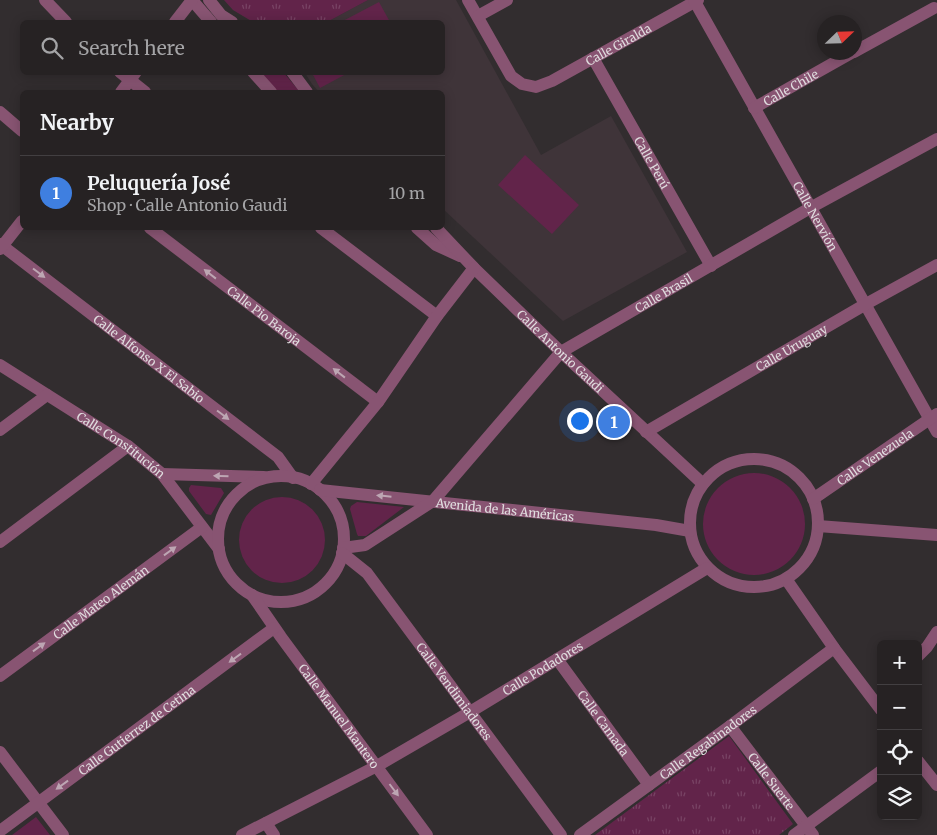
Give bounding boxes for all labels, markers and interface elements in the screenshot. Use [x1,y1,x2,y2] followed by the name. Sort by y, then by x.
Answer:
[817,15,862,60] north arrow
[20,20,445,75] search box
[583,20,654,69] street label: Calle Giralda
[38,34,66,62] icon: search
[78,36,185,60] text: Search here
[760,66,821,109] street label: Calle Chile
[40,109,114,136] text: Nearby
[631,134,673,192] street label: Calle Perú
[87,171,230,195] text: Peluquería José
[790,179,841,254] street label: Calle Nervión
[52,183,60,203] text: 1
[388,183,425,203] text: 10 m
[87,195,287,215] text: Shop · Calle Antonio Gaudi
[32,268,45,279] one-way arrow
[204,268,217,279] one-way arrow
[632,270,695,315] street label: Calle Brasil
[224,282,305,349] street label: Calle Pio Baroja
[514,306,607,396] street label: Calle Antonio Gaudi
[91,311,208,406] street label: Calle Alfonso X El Sabio
[753,321,830,374] street label: Calle Uruguay
[333,367,346,378] one-way arrow
[598,403,630,441] pin: 1
[74,408,168,481] street label: Calle Constitución
[567,408,593,434] your location
[216,410,230,420] one-way arrow
[834,425,916,488] street label: Calle Venezuela
[213,472,229,480] one-way arrow
[376,492,392,500] one-way arrow
[434,495,575,524] street label: Avenida de las Américas
[164,546,177,556] one-way arrow
[50,562,151,642] street label: Calle Mateo Alemán
[500,638,586,698] street label: Calle Podadores
[413,639,496,743] street label: Calle Vendimiadores
[877,640,922,820] map controls
[877,640,922,685] button: +
[32,642,46,652] one-way arrow
[229,653,242,663] one-way arrow
[296,661,383,771] street label: Calle Manuel Mantero
[75,681,198,778] street label: Calle Gutierrez de Cetina
[877,685,922,730] button: −
[575,687,633,759] street label: Calle Camada
[656,701,759,782] street label: Calle Regabinadores
[877,730,922,775] button: locate
[745,749,798,812] street label: Calle Suerte
[877,775,922,820] button: layers
[55,780,69,790] one-way arrow
[388,783,399,796] one-way arrow

